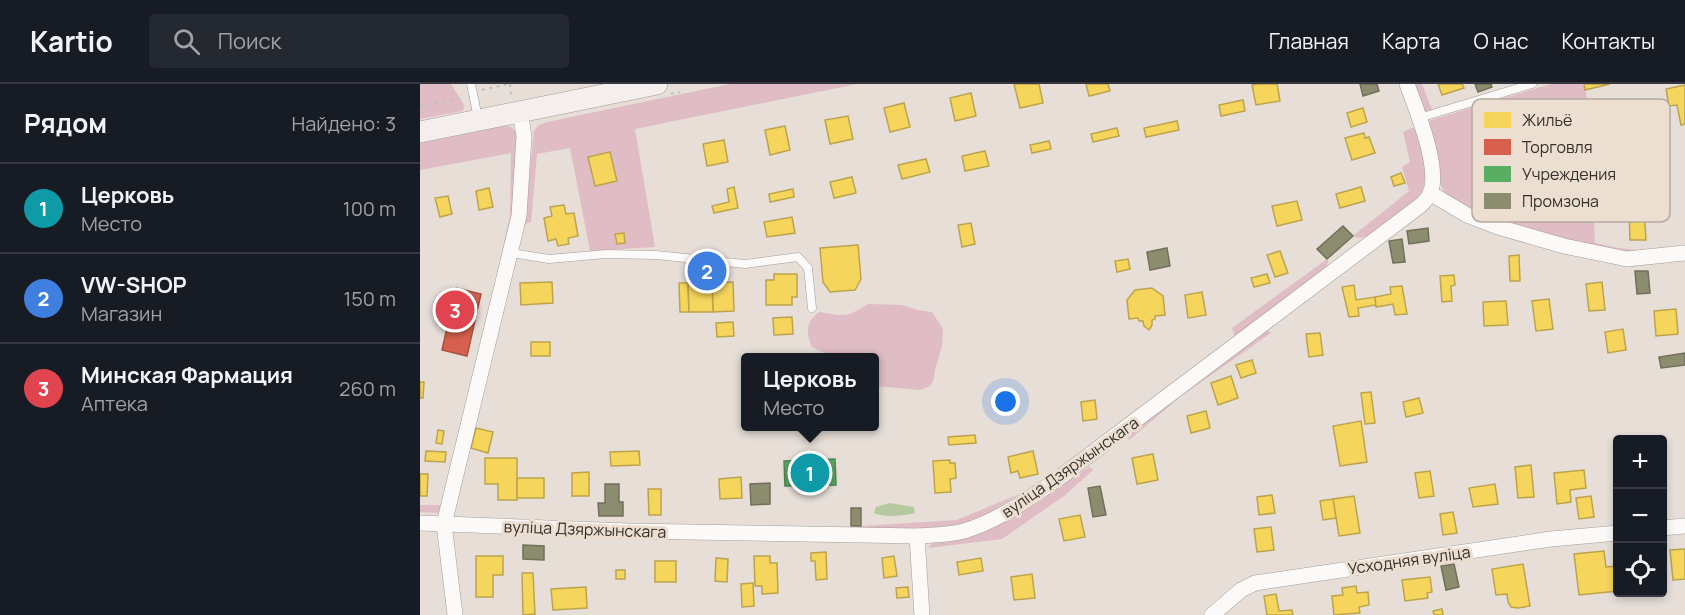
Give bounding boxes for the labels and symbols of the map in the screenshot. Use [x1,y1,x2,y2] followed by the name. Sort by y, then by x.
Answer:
[1472,99,1670,222] legend
[1522,109,1572,131] text: Жильё
[1522,136,1593,158] text: Торговля
[1522,163,1616,185] text: Учреждения
[1522,190,1599,212] text: Промзона
[688,248,726,294] pin: 2
[435,288,474,332] pin: 3
[991,387,1020,416] your location
[997,411,1143,523] street label: вуліца Дзяржынскага
[790,450,830,496] pin: 1
[503,515,667,543] street label: вуліца Дзяржынскага
[1346,541,1472,579] street label: Усходняя вуліца

